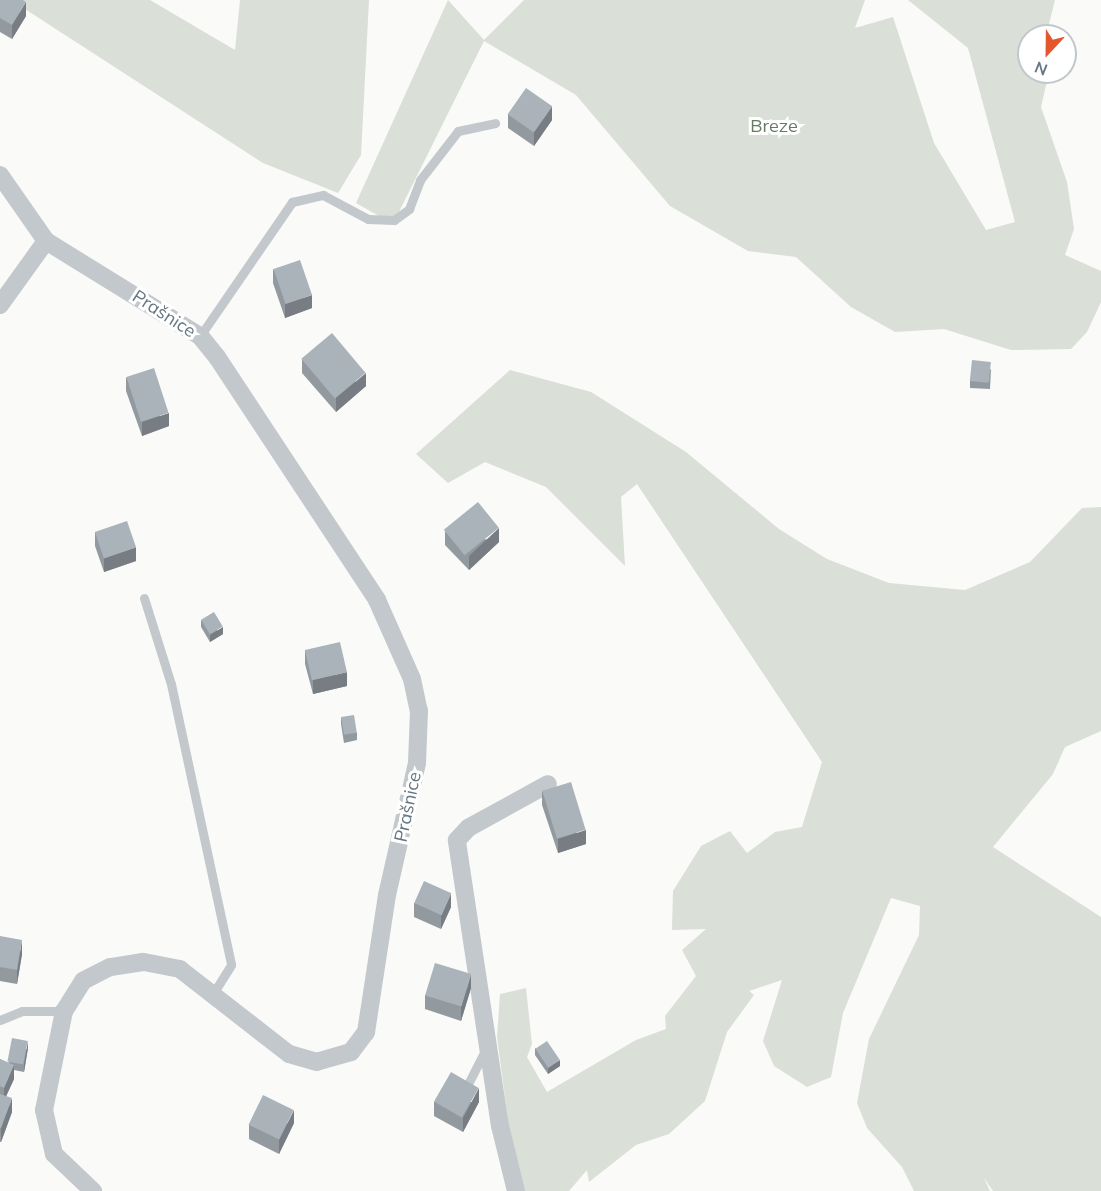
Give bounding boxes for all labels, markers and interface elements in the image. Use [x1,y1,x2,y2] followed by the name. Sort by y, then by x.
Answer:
[1017,24,1077,84] north arrow
[1032,57,1050,80] text: N
[750,115,798,137] park label: Breze
[128,286,200,342] street label: Prašnice
[390,770,426,844] street label: Prašnice

